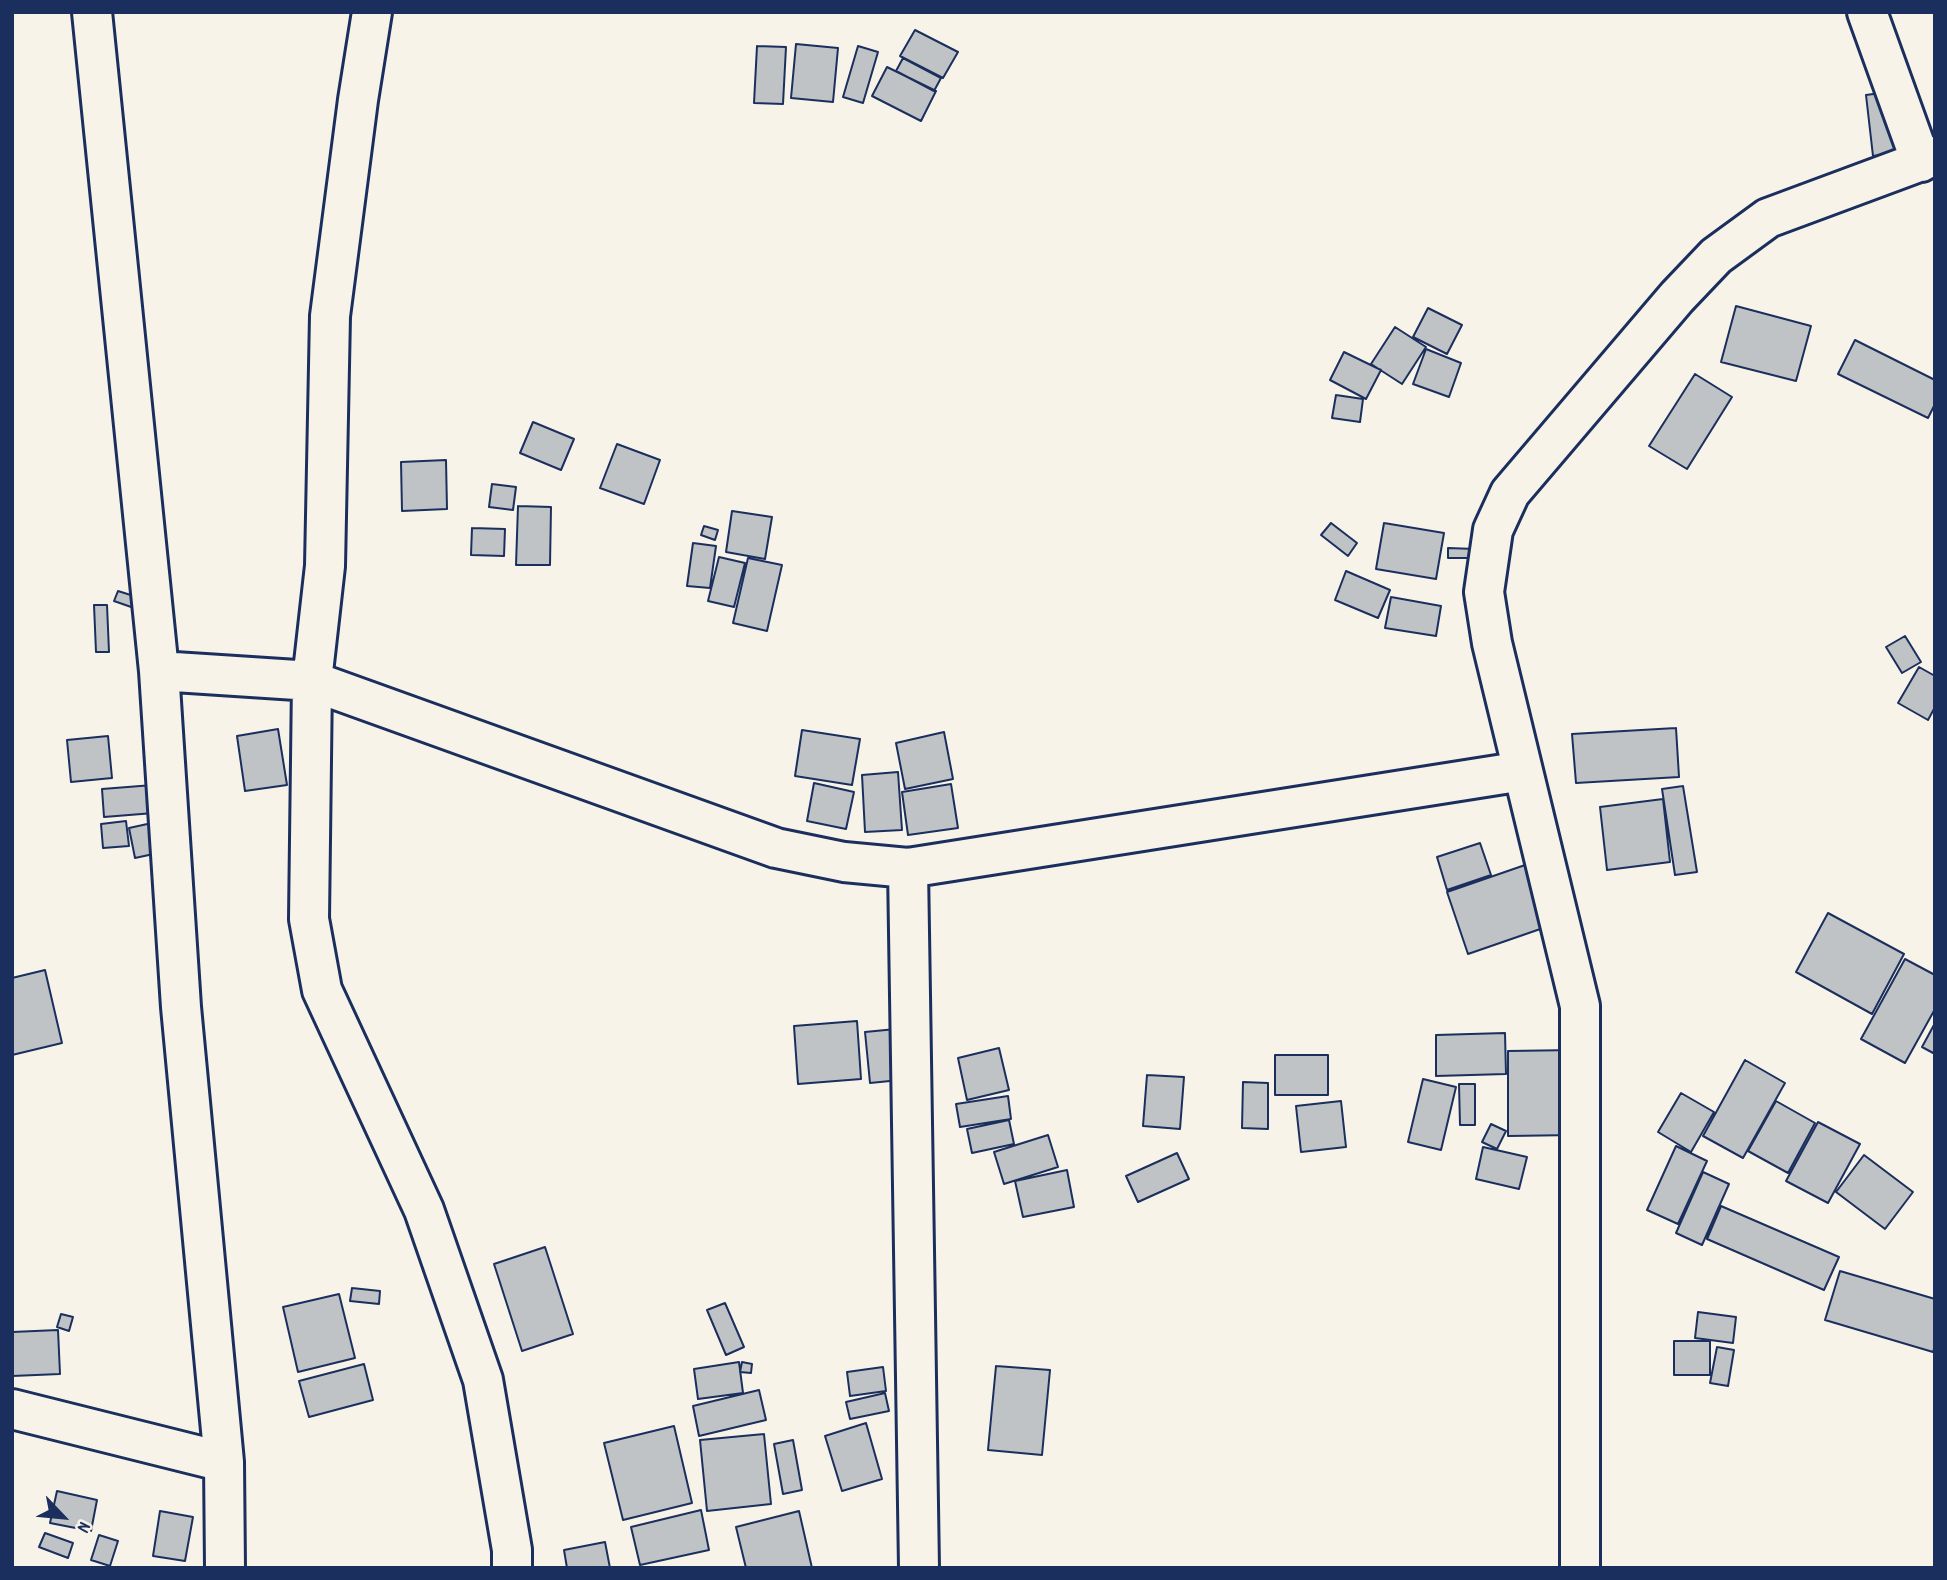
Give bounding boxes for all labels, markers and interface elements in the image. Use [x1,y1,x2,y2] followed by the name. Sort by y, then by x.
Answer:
[28,1482,98,1552] north arrow
[68,1516,97,1537] text: N

